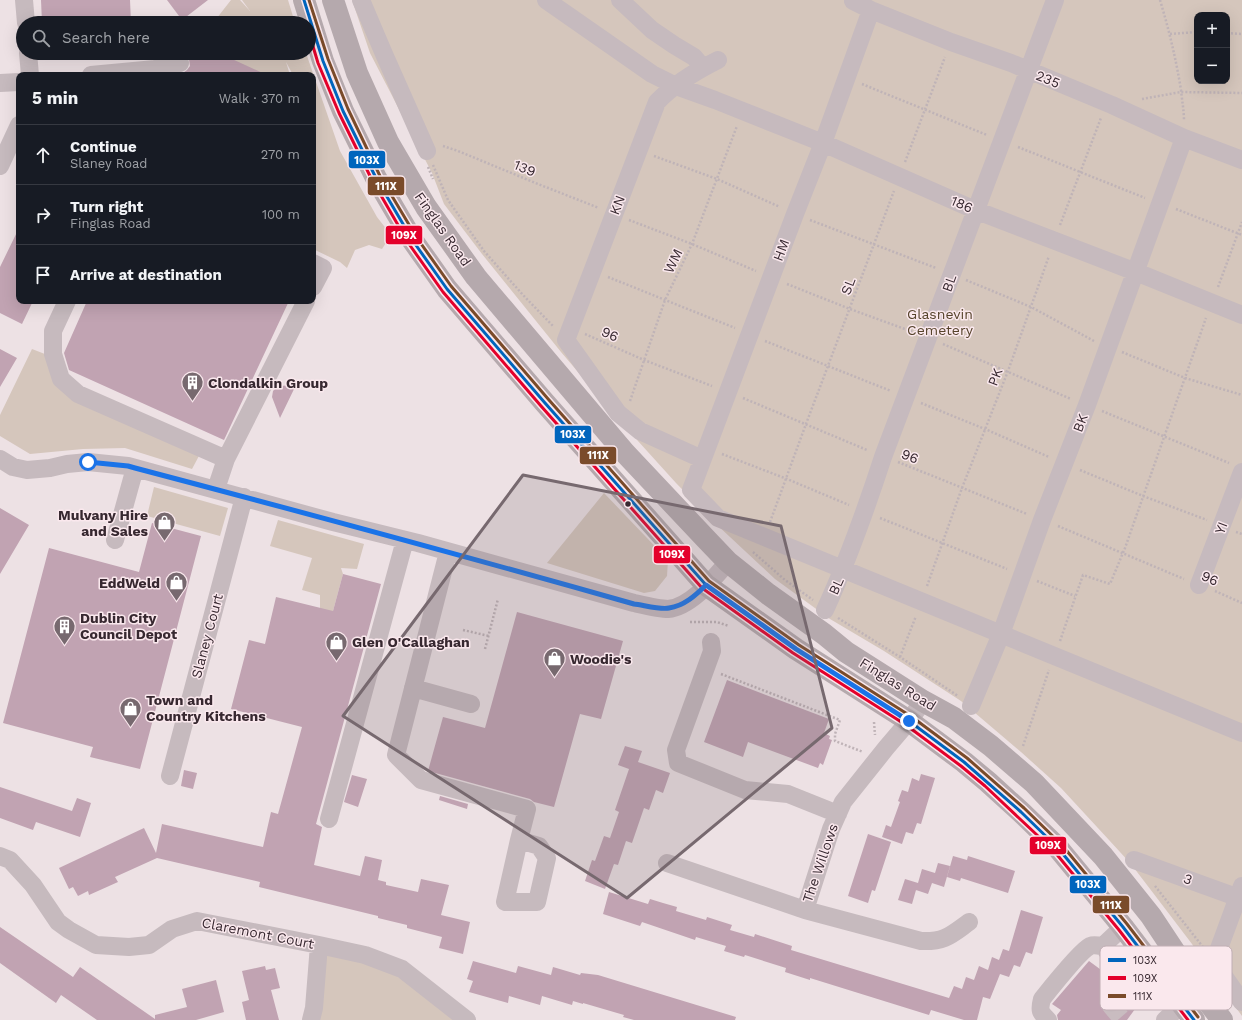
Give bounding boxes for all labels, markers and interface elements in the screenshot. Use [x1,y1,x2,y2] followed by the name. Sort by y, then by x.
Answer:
[1194,12,1230,84] map controls
[1194,12,1230,48] button: +
[16,16,316,60] search box
[30,27,52,49] icon: search
[62,29,150,47] text: Search here
[1194,48,1230,84] button: −
[1034,67,1062,91] street label: 235
[32,88,78,108] text: 5 min
[219,91,300,106] text: Walk · 370 m
[70,138,137,156] text: Continue
[32,144,54,166] icon: ahead
[261,147,300,162] text: 270 m
[348,150,386,169] line badge: 103X
[354,154,380,167] text: 103X
[70,156,147,171] text: Slaney Road
[512,156,538,180] street label: 139
[367,176,405,196] line badge: 111X
[375,180,397,193] text: 111X
[412,189,474,269] street label: Finglas Road
[948,192,976,216] street label: 186
[606,193,628,217] street label: KN
[70,198,143,216] text: Turn right
[32,204,54,226] icon: right
[262,207,300,222] text: 100 m
[70,216,151,231] text: Finglas Road
[385,225,423,245] line badge: 109X
[391,229,417,242] text: 109X
[770,237,792,263] street label: HM
[660,246,686,276] street label: WM
[32,264,54,286] icon: arrive
[70,266,222,284] text: Arrive at destination
[938,272,960,294] street label: BL
[837,275,859,297] street label: SL
[907,306,974,338] park label: Glasnevin Cemetery
[599,323,621,345] street label: 96
[984,366,1006,388] street label: PK
[179,370,205,403] building icon: Clondalkin Group
[208,375,328,391] place label: Clondalkin Group
[1069,412,1091,434] street label: BK
[554,425,592,444] line badge: 103X
[560,428,586,441] text: 103X
[899,445,921,467] street label: 96
[579,446,617,465] line badge: 111X
[587,449,609,462] text: 111X
[79,453,97,471] route start
[623,499,633,509] unlabelled marker
[58,507,149,539] place label: Mulvany Hire and Sales
[151,510,177,543] shop icon: Mulvany Hire and Sales
[1211,520,1231,536] street label: YI
[653,545,691,564] line badge: 109X
[659,548,685,561] text: 109X
[1199,567,1221,589] street label: 96
[163,570,189,603] shop icon: EddWeld
[99,575,160,591] place label: EddWeld
[825,575,847,597] street label: BL
[188,592,226,680] street label: Slaney Court
[80,610,177,642] place label: Dublin City Council Depot
[52,613,78,646] building icon: Dublin City Council Depot
[323,629,349,662] shop icon: Glen O'Callaghan
[352,634,470,650] place label: Glen O'Callaghan
[542,646,568,679] shop icon: Woodie's
[570,651,632,667] place label: Woodie's
[857,654,939,714] street label: Finglas Road
[146,692,266,724] place label: Town and Country Kitchens
[117,695,143,728] shop icon: Town and Country Kitchens
[900,712,918,730] route end
[799,822,841,904] street label: The Willows
[1029,836,1067,855] line badge: 109X
[1035,839,1061,852] text: 109X
[1181,870,1195,888] street label: 3
[1069,875,1107,894] line badge: 103X
[1075,878,1101,891] text: 103X
[1092,895,1130,914] line badge: 111X
[1100,899,1122,912] text: 111X
[200,914,316,952] street label: Claremont Court
[1100,946,1232,1010] legend
[1133,954,1157,967] text: 103X
[1133,972,1158,985] text: 109X
[1133,990,1153,1003] text: 111X

